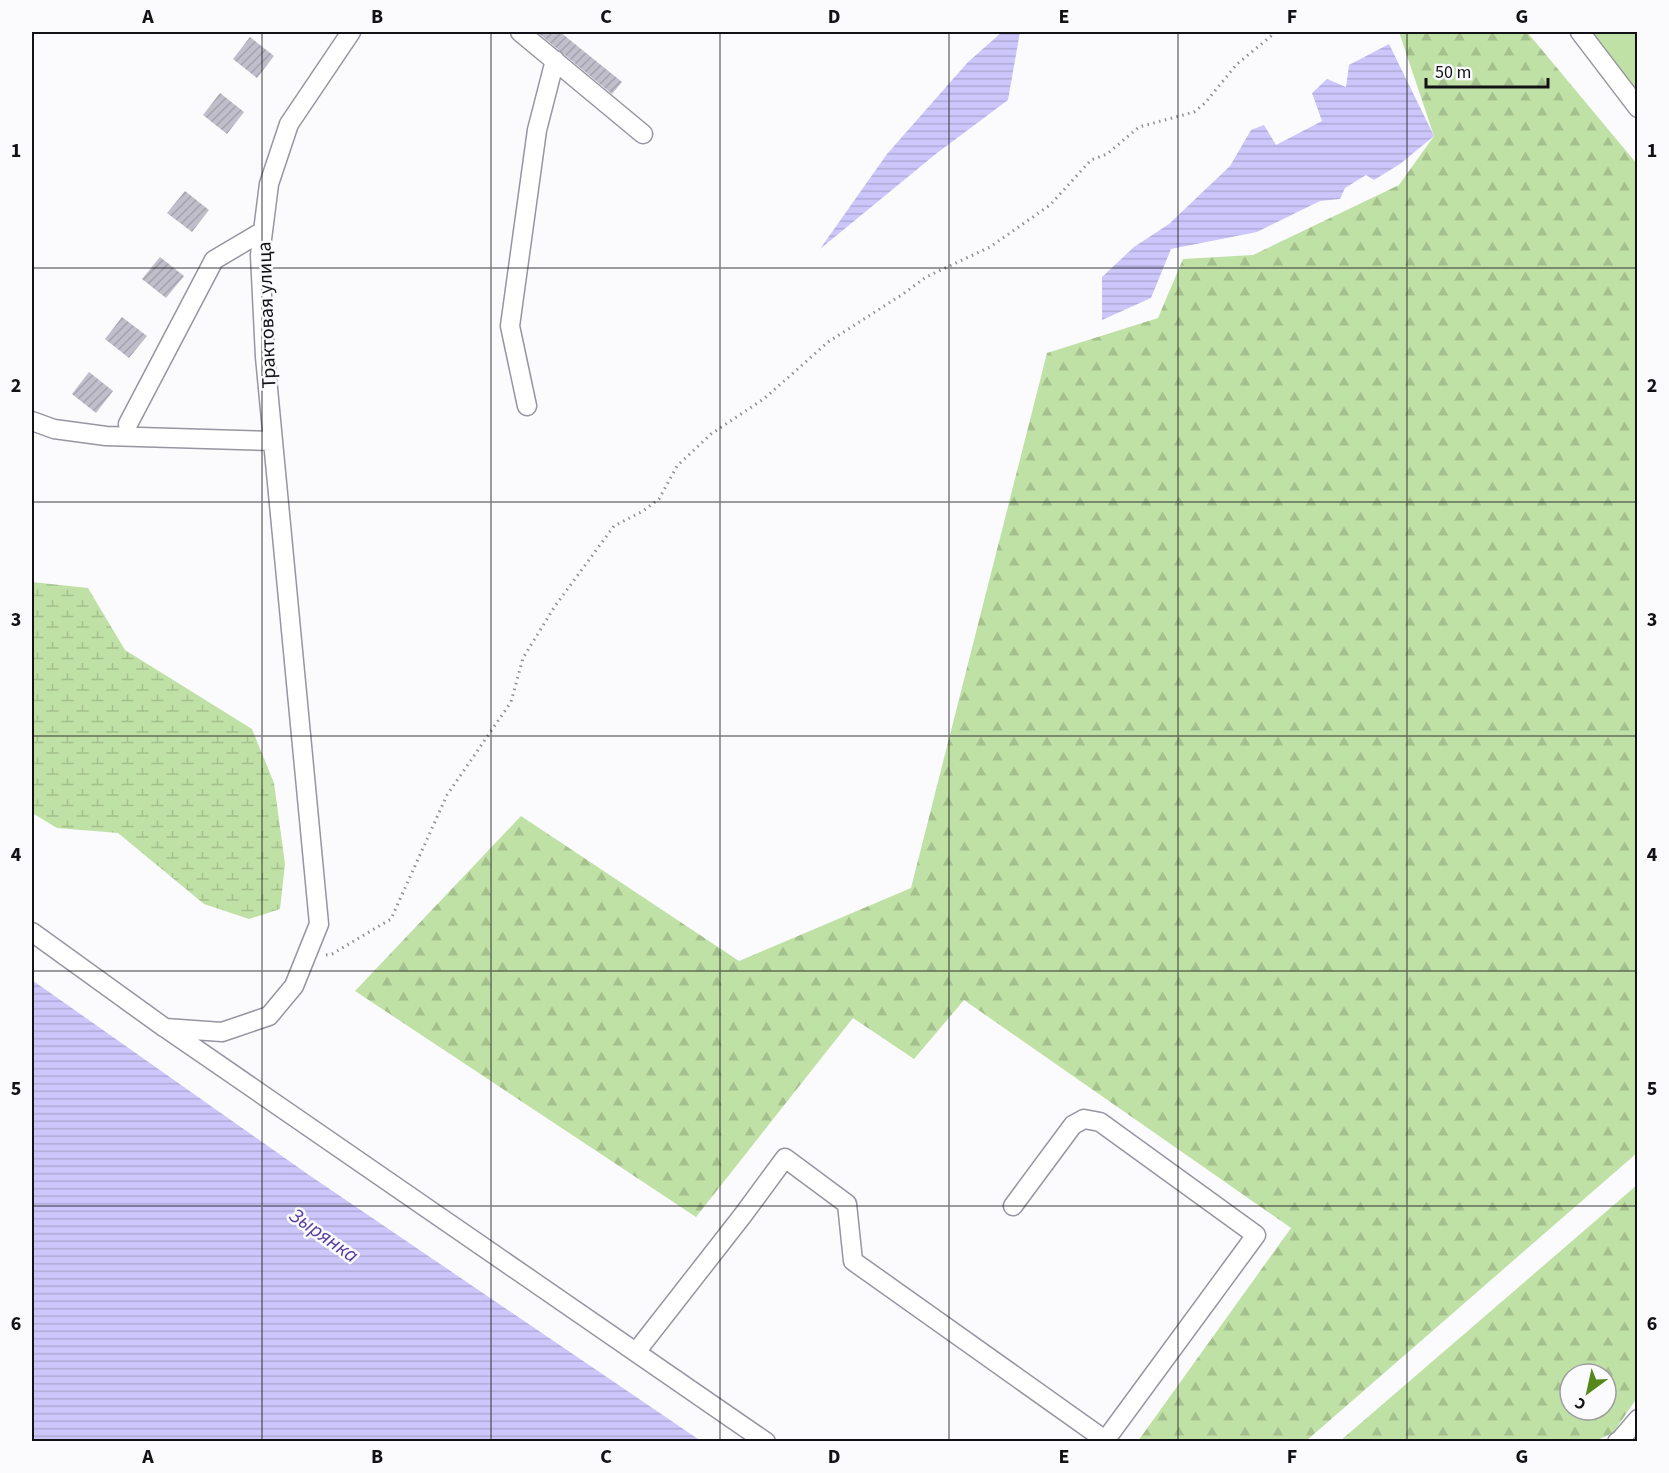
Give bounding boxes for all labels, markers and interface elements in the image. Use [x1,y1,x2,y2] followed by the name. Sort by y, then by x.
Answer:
[141,3,154,31] text: A
[371,3,383,31] text: B
[600,3,612,31] text: C
[828,3,840,31] text: D
[1059,3,1069,31] text: E
[1287,3,1297,31] text: F
[1516,3,1528,31] text: G
[1426,51,1548,89] scale bar
[1435,60,1471,85] text: 50 m
[11,137,21,165] text: 1
[1647,137,1657,165] text: 1
[250,241,284,389] street label: Трактовая улица
[11,372,21,400] text: 2
[1647,372,1657,400] text: 2
[11,606,21,634] text: 3
[1647,606,1657,634] text: 3
[11,841,22,869] text: 4
[1647,841,1658,869] text: 4
[11,1075,21,1103] text: 5
[1647,1075,1657,1103] text: 5
[283,1200,365,1270] water label: Зырянка
[11,1310,21,1338] text: 6
[1647,1310,1657,1338] text: 6
[1558,1362,1618,1422] north arrow
[1570,1392,1590,1416] text: С
[141,1443,154,1471] text: A
[371,1443,383,1471] text: B
[600,1443,612,1471] text: C
[828,1443,840,1471] text: D
[1059,1443,1069,1471] text: E
[1287,1443,1297,1471] text: F
[1516,1443,1528,1471] text: G

